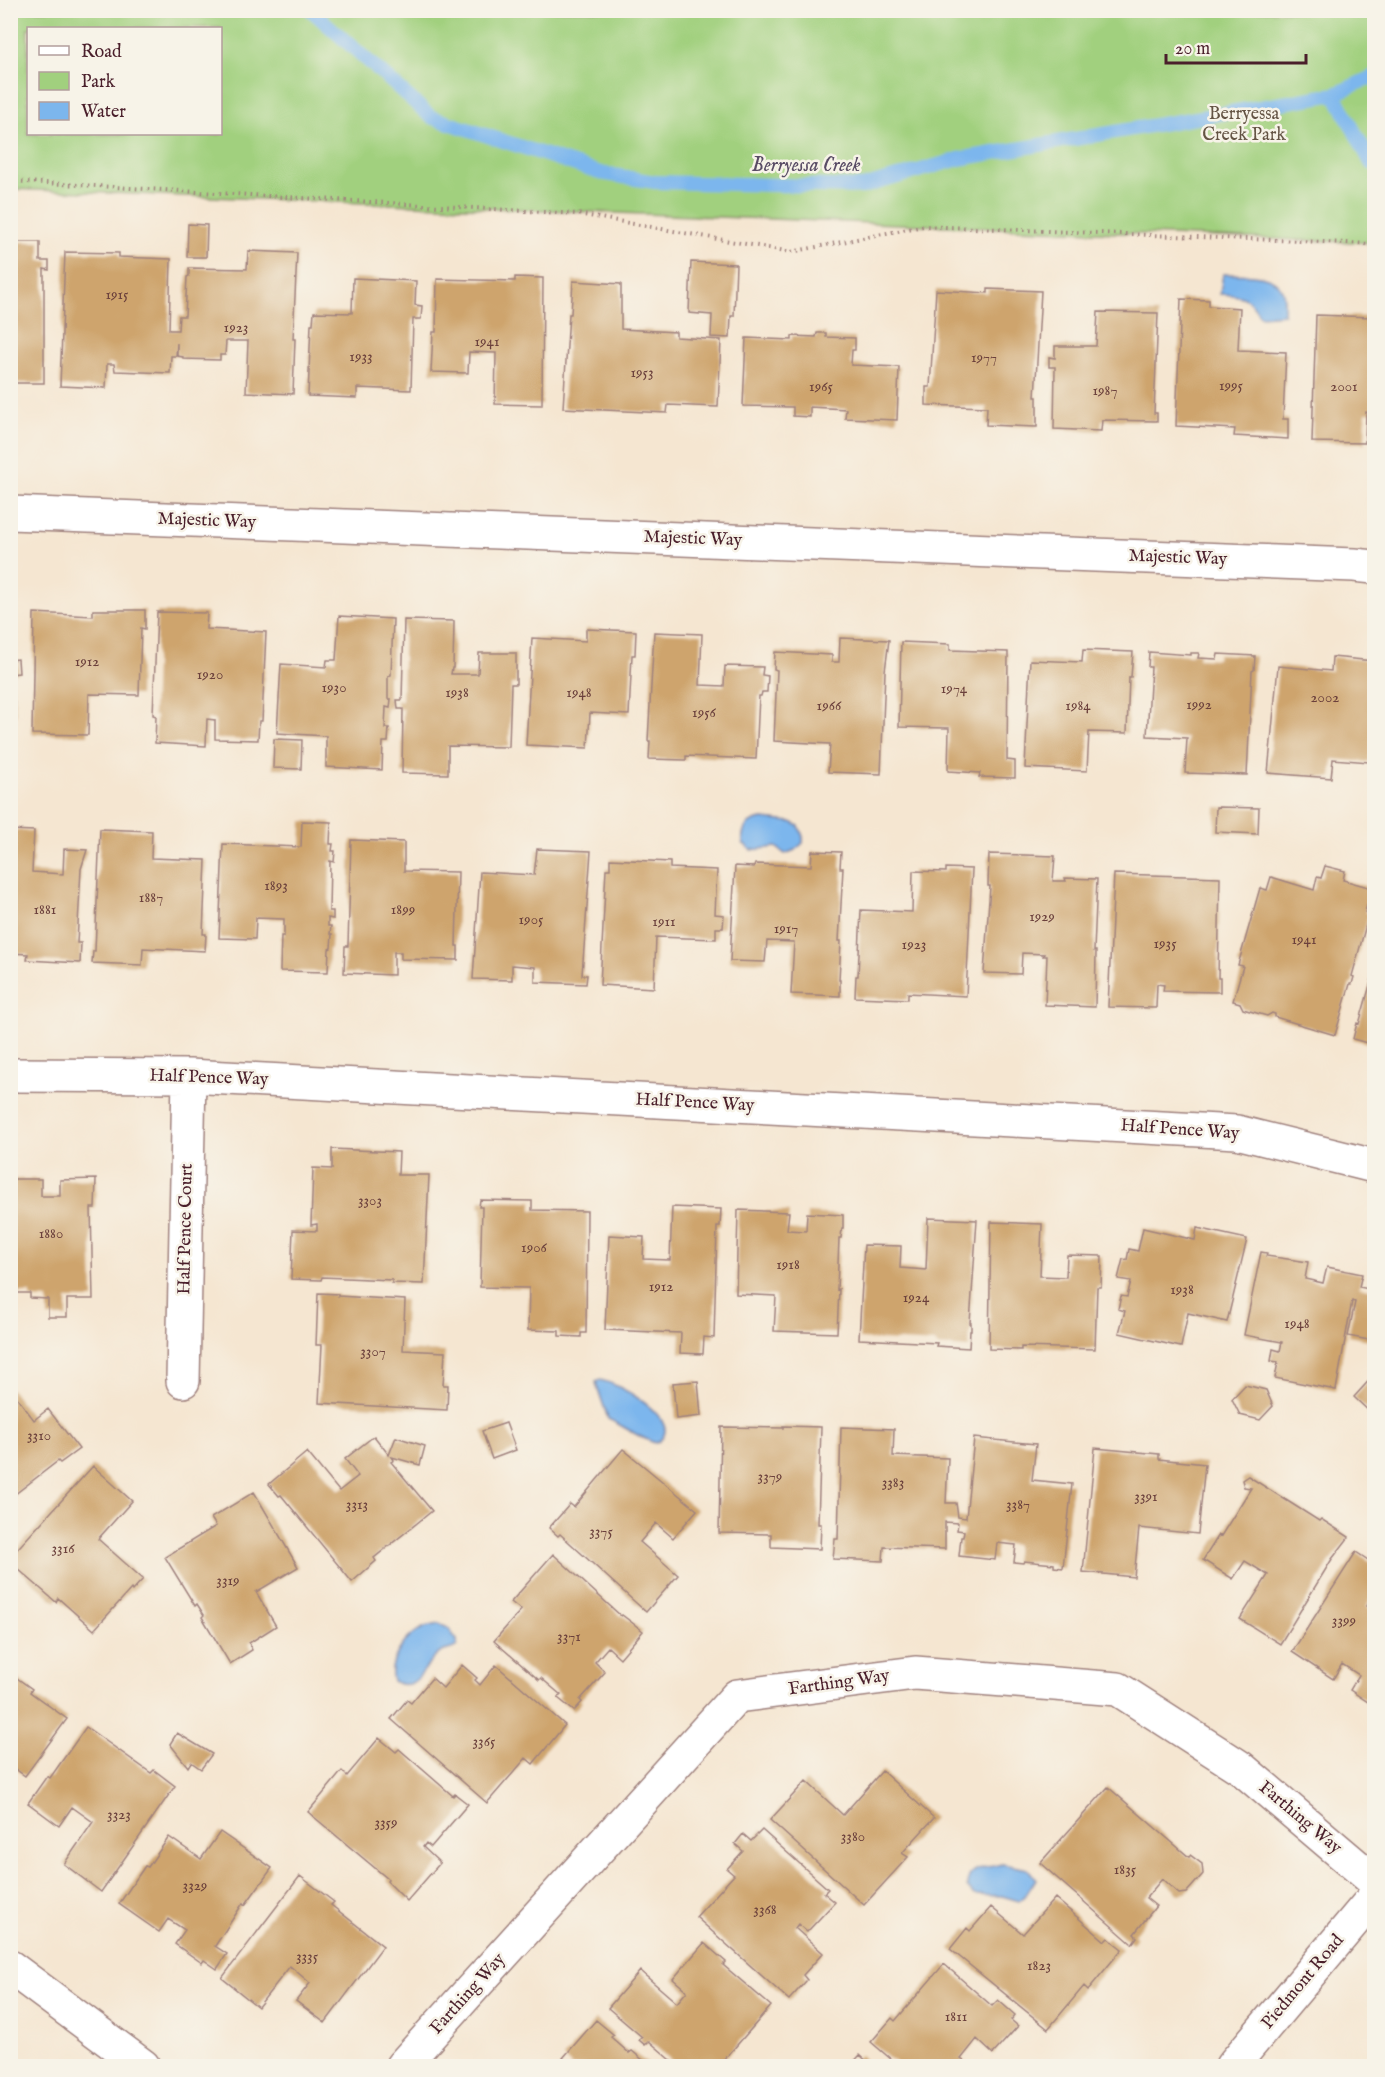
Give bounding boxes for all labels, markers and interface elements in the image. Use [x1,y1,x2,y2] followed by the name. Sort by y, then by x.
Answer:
[27,27,222,135] legend
[1166,27,1306,65] scale bar
[1175,38,1210,61] text: 20 m
[81,41,122,64] text: Road
[81,71,116,94] text: Park
[81,101,126,124] text: Water
[1202,103,1286,147] park label: Berryessa Creek Park
[751,153,861,178] water label: Berryessa Creek
[105,285,129,304] house number: 1915
[224,318,248,337] house number: 1923
[475,332,499,351] house number: 1941
[349,347,373,366] house number: 1933
[971,348,997,367] house number: 1977
[630,363,654,382] house number: 1953
[1219,376,1244,395] house number: 1995
[809,377,834,396] house number: 1965
[1330,377,1358,396] house number: 2001
[1092,381,1118,400] house number: 1987
[157,508,257,534] street label: Majestic Way
[643,526,743,552] street label: Majestic Way
[1128,545,1228,571] street label: Majestic Way
[75,652,99,671] house number: 1912
[197,665,223,684] house number: 1920
[321,678,347,697] house number: 1930
[941,679,968,698] house number: 1974
[445,683,469,702] house number: 1938
[566,683,592,702] house number: 1948
[1311,688,1339,707] house number: 2002
[1186,695,1212,714] house number: 1992
[817,696,842,715] house number: 1966
[1065,696,1091,715] house number: 1984
[692,703,717,722] house number: 1956
[264,876,288,895] house number: 1893
[139,888,163,907] house number: 1887
[34,900,56,919] house number: 1881
[391,900,415,919] house number: 1899
[1029,907,1055,926] house number: 1929
[519,910,544,929] house number: 1905
[652,912,676,931] house number: 1911
[774,919,798,938] house number: 1917
[1292,930,1316,949] house number: 1941
[1153,934,1177,953] house number: 1935
[902,935,926,954] house number: 1923
[149,1064,269,1092] street label: Half Pence Way
[635,1088,755,1118] street label: Half Pence Way
[1120,1114,1240,1146] street label: Half Pence Way
[173,1163,199,1295] street label: Half Pence Court
[358,1191,382,1210] house number: 3303
[39,1224,63,1243] house number: 1880
[521,1238,548,1257] house number: 1906
[776,1255,800,1274] house number: 1918
[649,1277,673,1296] house number: 1912
[1170,1280,1194,1299] house number: 1938
[903,1288,930,1307] house number: 1924
[1284,1314,1310,1333] house number: 1948
[360,1342,386,1361] house number: 3307
[27,1426,51,1445] house number: 3310
[758,1467,782,1486] house number: 3379
[882,1473,904,1492] house number: 3383
[1134,1487,1158,1506] house number: 3391
[346,1495,368,1514] house number: 3313
[1006,1495,1030,1514] house number: 3387
[589,1522,613,1541] house number: 3375
[51,1539,75,1558] house number: 3316
[216,1571,240,1590] house number: 3319
[1332,1611,1356,1630] house number: 3399
[557,1627,581,1646] house number: 3371
[787,1665,891,1701] street label: Farthing Way
[473,1732,496,1751] house number: 3365
[1254,1776,1347,1860] street label: Farthing Way
[107,1805,131,1824] house number: 3323
[374,1813,398,1832] house number: 3359
[841,1827,865,1846] house number: 3380
[1114,1860,1137,1879] house number: 1835
[183,1876,207,1895] house number: 3329
[753,1900,777,1919] house number: 3368
[1257,1930,1350,2034] street label: Piedmont Road
[296,1947,319,1966] house number: 3335
[425,1948,511,2040] street label: Farthing Way
[1027,1956,1051,1975] house number: 1823
[945,2007,967,2026] house number: 1811

